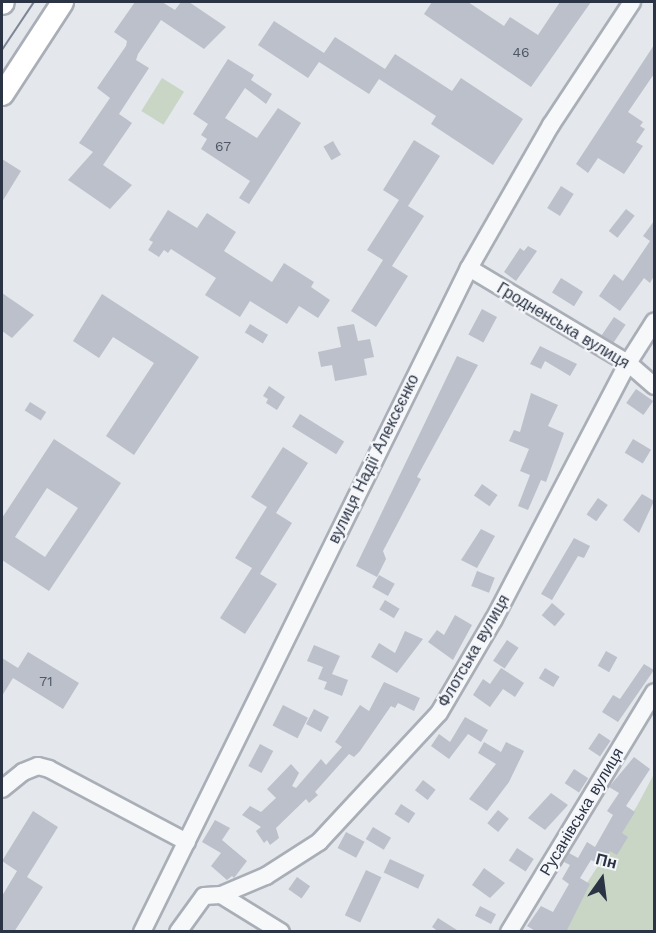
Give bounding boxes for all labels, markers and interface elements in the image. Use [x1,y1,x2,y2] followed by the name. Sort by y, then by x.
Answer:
[512,44,530,60] house number: 46
[215,138,231,154] house number: 67
[493,279,633,373] street label: Гродненська вулиця
[325,371,423,547] street label: вулиця Надії Алексєєнко
[434,591,514,711] street label: Флотська вулиця
[39,673,53,689] house number: 71
[536,744,628,880] street label: Русанівська вулиця
[572,849,632,909] north arrow
[594,849,619,873] text: Пн

